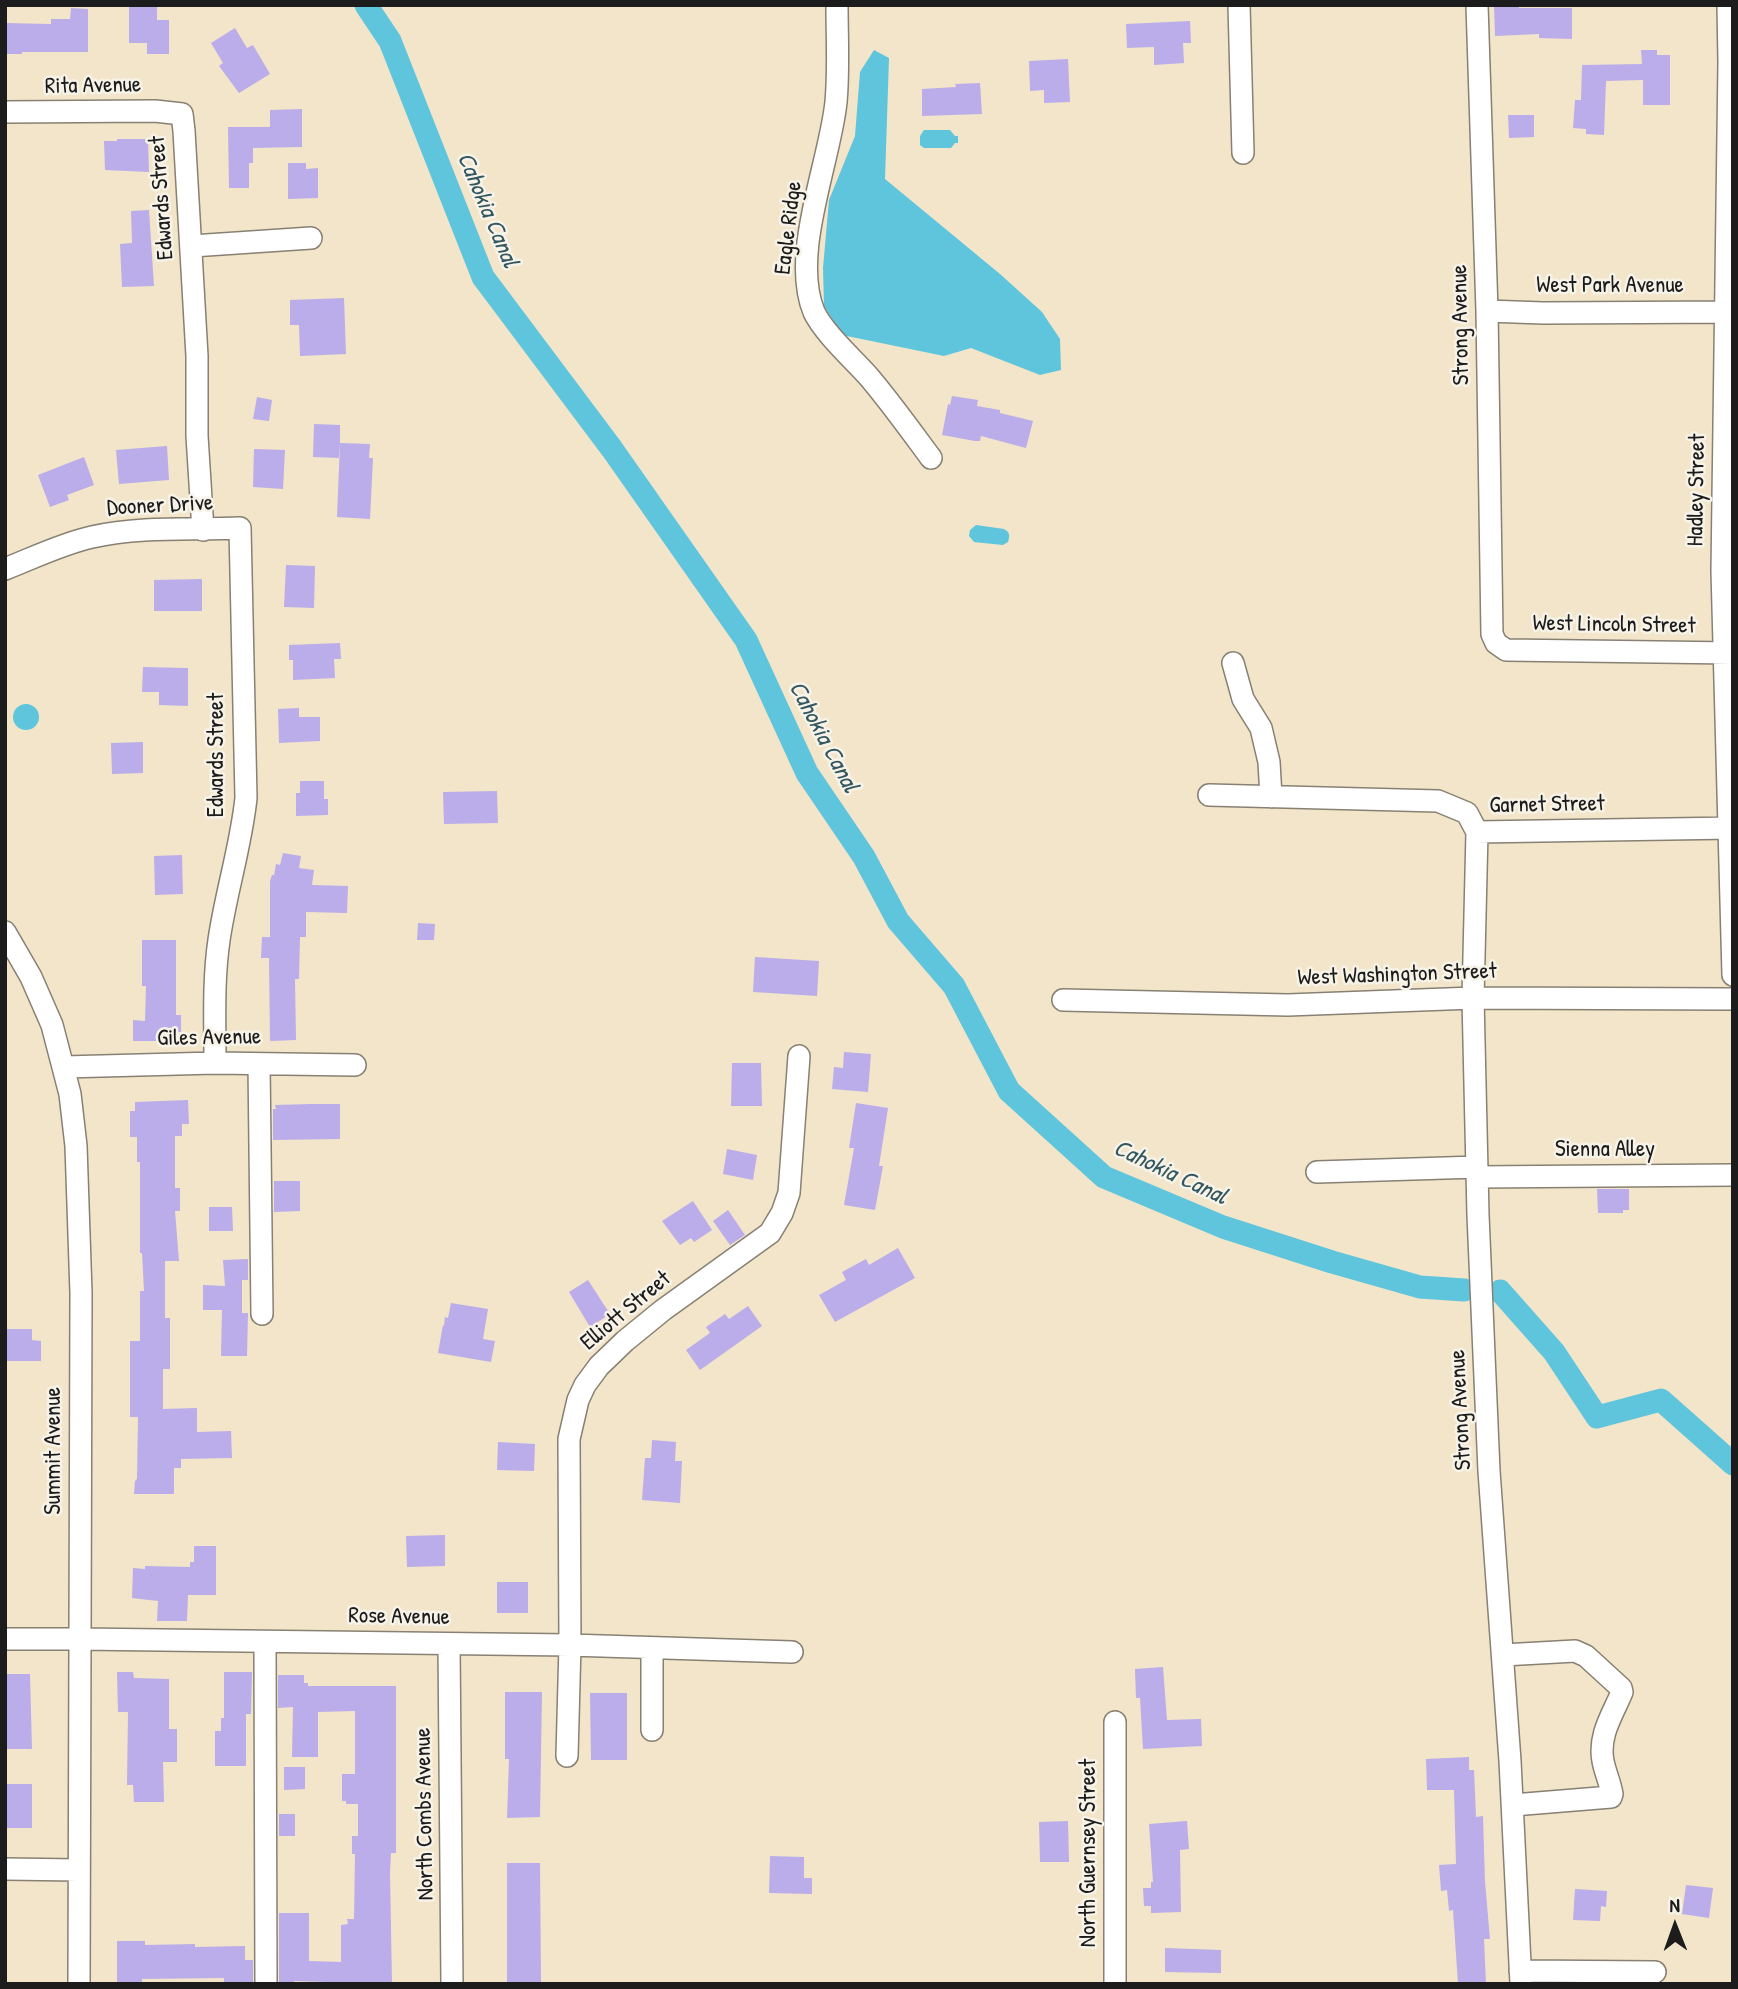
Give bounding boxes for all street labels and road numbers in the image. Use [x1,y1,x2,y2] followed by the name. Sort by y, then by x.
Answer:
[45,71,141,101] street label: Rita Avenue
[144,135,180,261] street label: Edwards Street
[770,180,808,276] street label: Eagle Ridge
[1446,264,1476,386] street label: Strong Avenue
[1536,272,1684,300] street label: West Park Avenue
[1682,433,1712,547] street label: Hadley Street
[106,489,214,523] street label: Dooner Drive
[1532,610,1696,640] street label: West Lincoln Street
[203,693,231,817] street label: Edwards Street
[1489,790,1605,820] street label: Garnet Street
[1297,958,1497,992] street label: West Washington Street
[157,1023,261,1053] street label: Giles Avenue
[1555,1136,1655,1164] street label: Sienna Alley
[575,1265,677,1357] street label: Elliott Street
[1444,1349,1478,1471] street label: Strong Avenue
[40,1387,68,1515] street label: Summit Avenue
[348,1602,450,1632] street label: Rose Avenue
[410,1727,440,1901] street label: North Combs Avenue
[1075,1759,1103,1947] street label: North Guernsey Street

